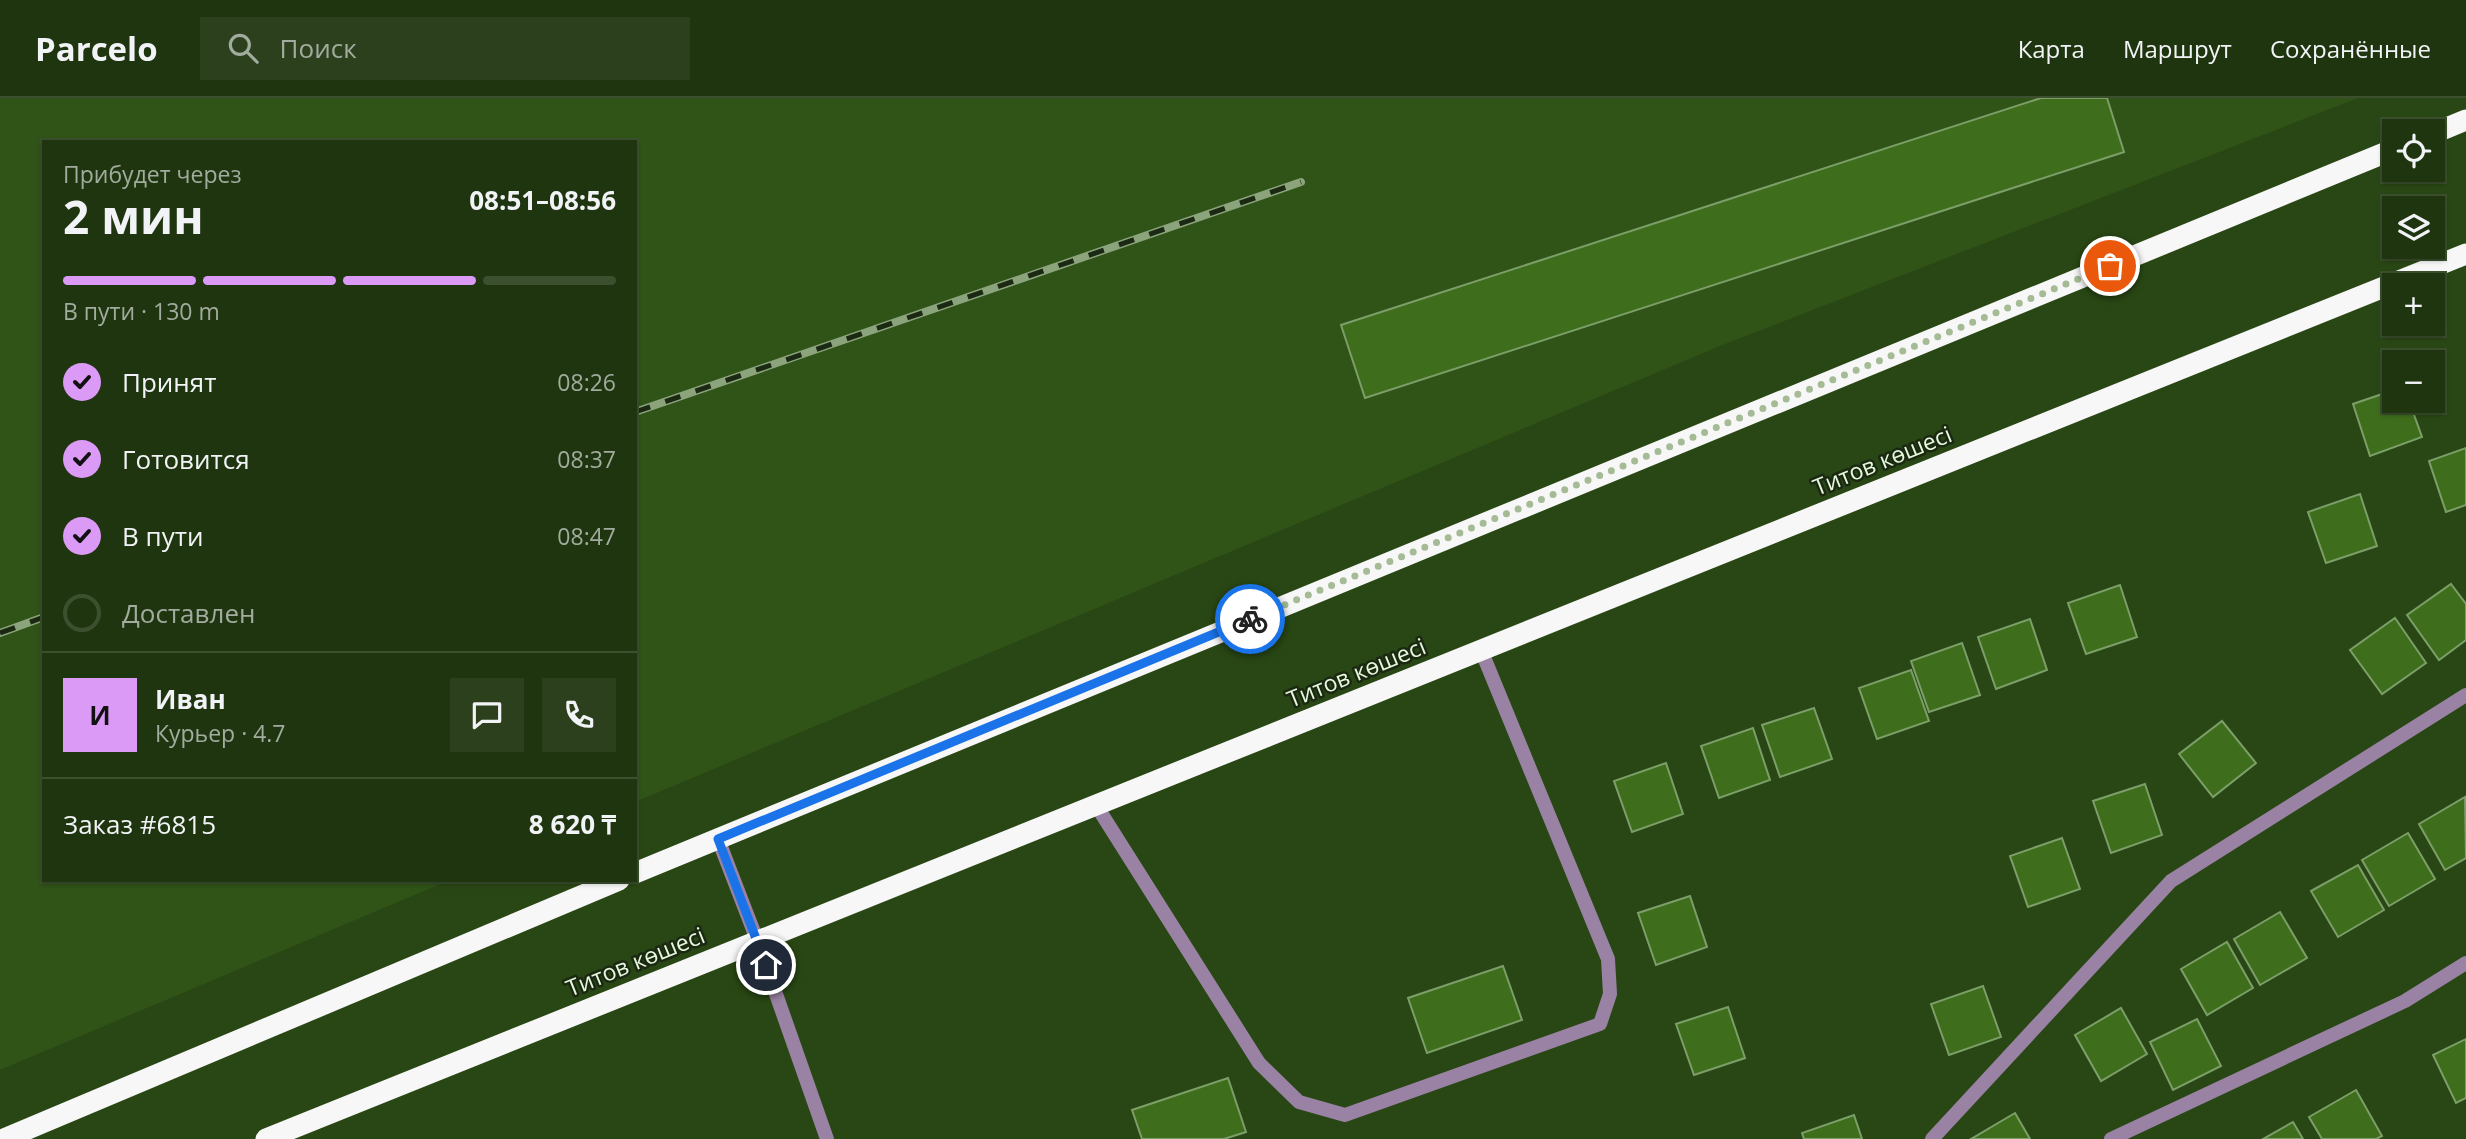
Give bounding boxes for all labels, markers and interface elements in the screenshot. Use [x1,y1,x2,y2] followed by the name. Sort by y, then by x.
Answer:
[200,17,690,80] search box
[35,26,158,71] text: Parcelo
[224,29,262,67] icon: search
[280,30,357,66] text: Поиск
[2018,32,2085,65] text: Карта
[2123,32,2232,65] text: Маршрут
[2270,32,2431,65] text: Сохранённые
[2382,119,2445,413] map controls
[2382,119,2445,182] button: locate
[63,158,242,190] text: Прибудет через
[469,182,616,218] text: 08:51–08:56
[63,185,204,247] text: 2 мин
[2382,196,2445,259] button: layers
[2080,236,2140,296] pin
[2091,247,2129,285] icon: bag
[2382,273,2445,336] button: +
[63,295,220,327] text: В пути · 130 m
[2382,350,2445,413] button: −
[63,363,101,401] icon: check
[122,364,216,400] text: Принят
[557,366,616,398] text: 08:26
[1808,418,1956,502] street label: Титов көшесі
[63,440,101,478] icon: check
[122,441,250,477] text: Готовится
[557,443,616,475] text: 08:37
[63,517,101,555] icon: check
[122,518,203,554] text: В пути
[557,520,616,552] text: 08:47
[1215,584,1285,654] courier
[122,595,255,631] text: Доставлен
[1231,600,1269,638] icon: bike
[1282,630,1430,714] street label: Титов көшесі
[450,678,524,752] button: chat
[542,678,616,752] button: phone
[155,681,226,717] text: Иван
[89,697,111,733] text: И
[155,717,286,749] text: Курьер · 4.7
[63,806,216,842] text: Заказ #6815
[529,806,616,842] text: 8 620 ₸
[561,919,709,1003] street label: Титов көшесі
[736,935,796,995] pin
[747,946,785,984] icon: home

